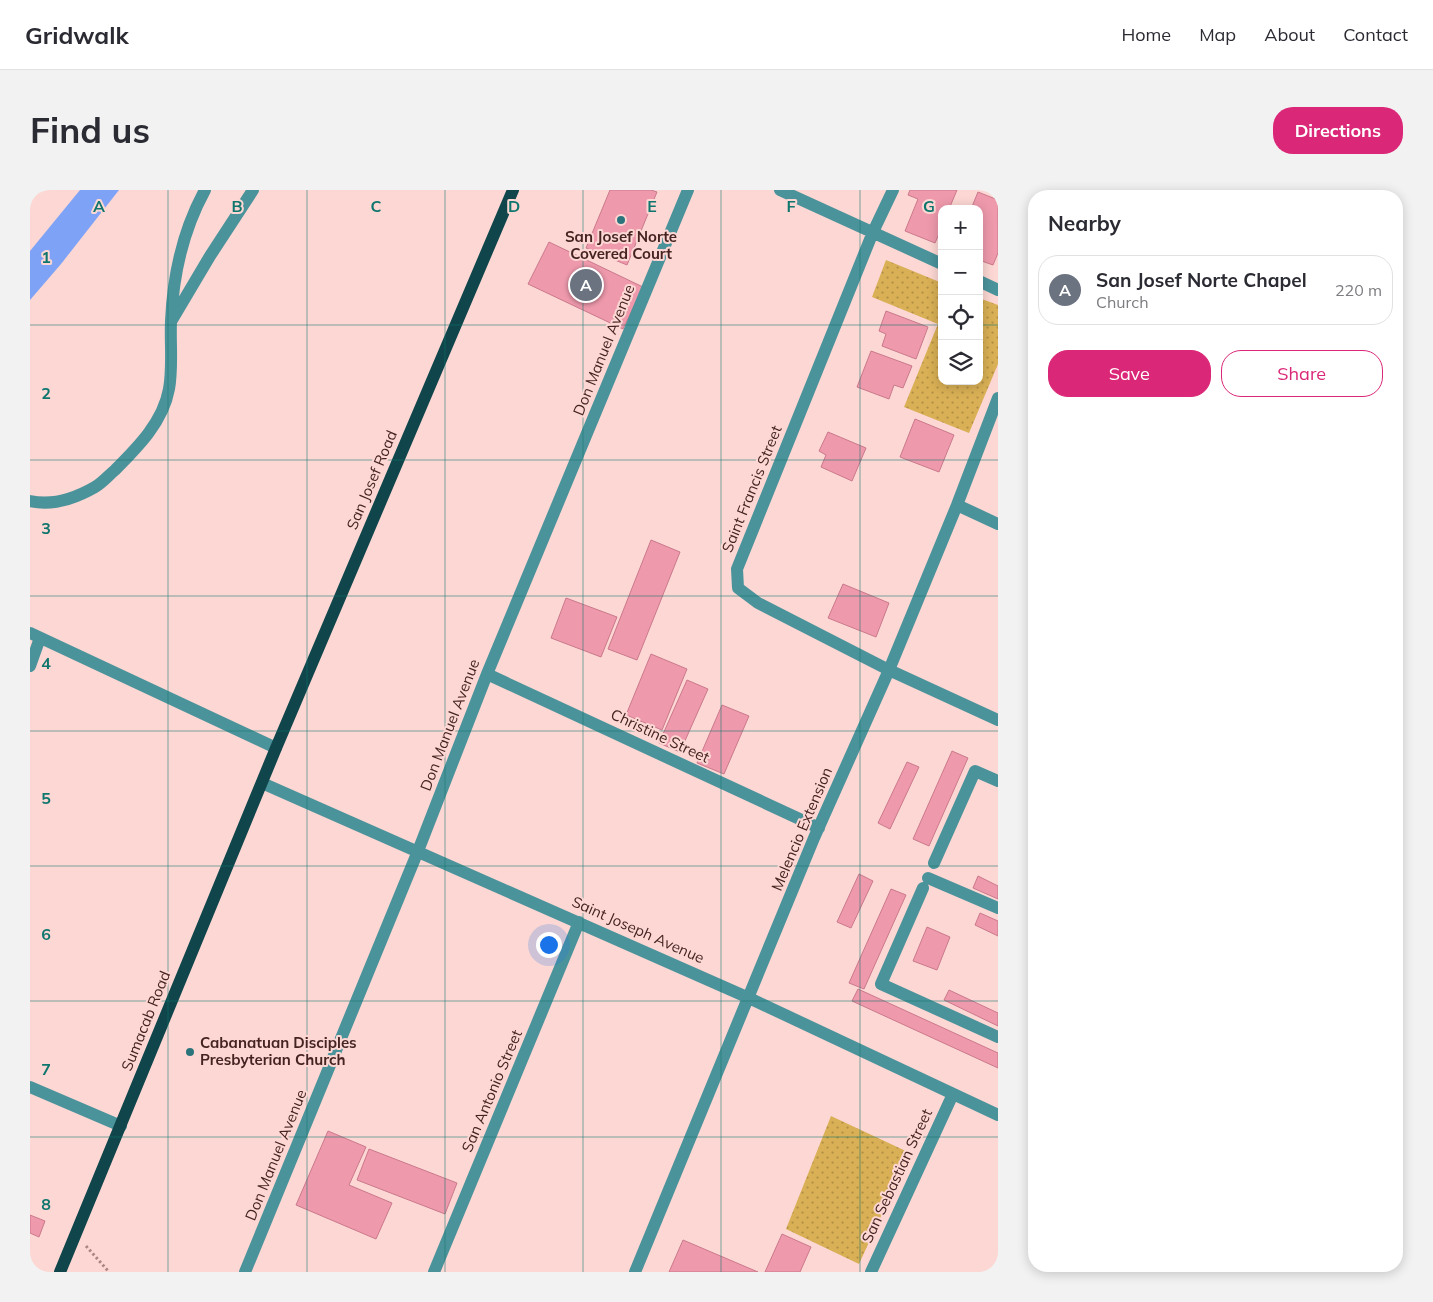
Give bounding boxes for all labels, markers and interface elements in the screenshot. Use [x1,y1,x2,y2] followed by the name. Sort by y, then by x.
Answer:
[25,20,129,50] text: Gridwalk
[1121,23,1171,46] text: Home
[1199,23,1236,46] text: Map
[1264,23,1315,46] text: About
[1343,23,1408,46] text: Contact
[1273,107,1403,154] button: Directions
[30,108,150,152] text: Find us
[93,196,105,216] text: A
[231,196,243,216] text: B
[371,196,382,216] text: C
[508,196,520,216] text: D
[647,196,657,216] text: E
[786,196,796,216] text: F
[923,196,935,216] text: G
[938,205,983,385] map controls
[938,205,983,250] button: +
[1048,210,1121,236] text: Nearby
[615,214,627,226] marker: San Josef Norte Covered Court
[565,227,677,263] place label: San Josef Norte Covered Court
[41,247,51,267] text: 1
[938,250,983,295] button: −
[570,266,602,304] pin: A
[1096,268,1307,292] text: San Josef Norte Chapel
[1059,280,1071,300] text: A
[1335,280,1382,300] text: 220 m
[569,282,639,418] street label: Don Manuel Avenue
[1096,292,1149,312] text: Church
[938,295,983,340] button: locate
[938,340,983,385] button: layers
[1048,350,1211,397] button: Save
[1221,350,1383,397] button: Share
[41,383,51,403] text: 2
[717,423,786,555] street label: Saint Francis Street
[342,427,401,532] street label: San Josef Road
[41,518,51,538] text: 3
[41,653,51,673] text: 4
[416,656,483,793] street label: Don Manuel Avenue
[608,704,713,767] street label: Christine Street
[767,764,836,893] street label: Melencio Extension
[41,788,51,808] text: 5
[569,892,707,967] street label: Saint Joseph Avenue
[41,924,51,944] text: 6
[536,932,562,958] your location
[117,968,174,1074] street label: Sumacab Road
[457,1027,526,1155] street label: San Antonio Street
[200,1033,357,1069] place label: Cabanatuan Disciples Presbyterian Church
[184,1046,196,1058] marker: Cabanatuan Disciples Presbyterian Church
[41,1059,51,1079] text: 7
[241,1086,311,1223] street label: Don Manuel Avenue
[857,1106,936,1246] street label: San Sebastian Street
[41,1194,51,1214] text: 8

